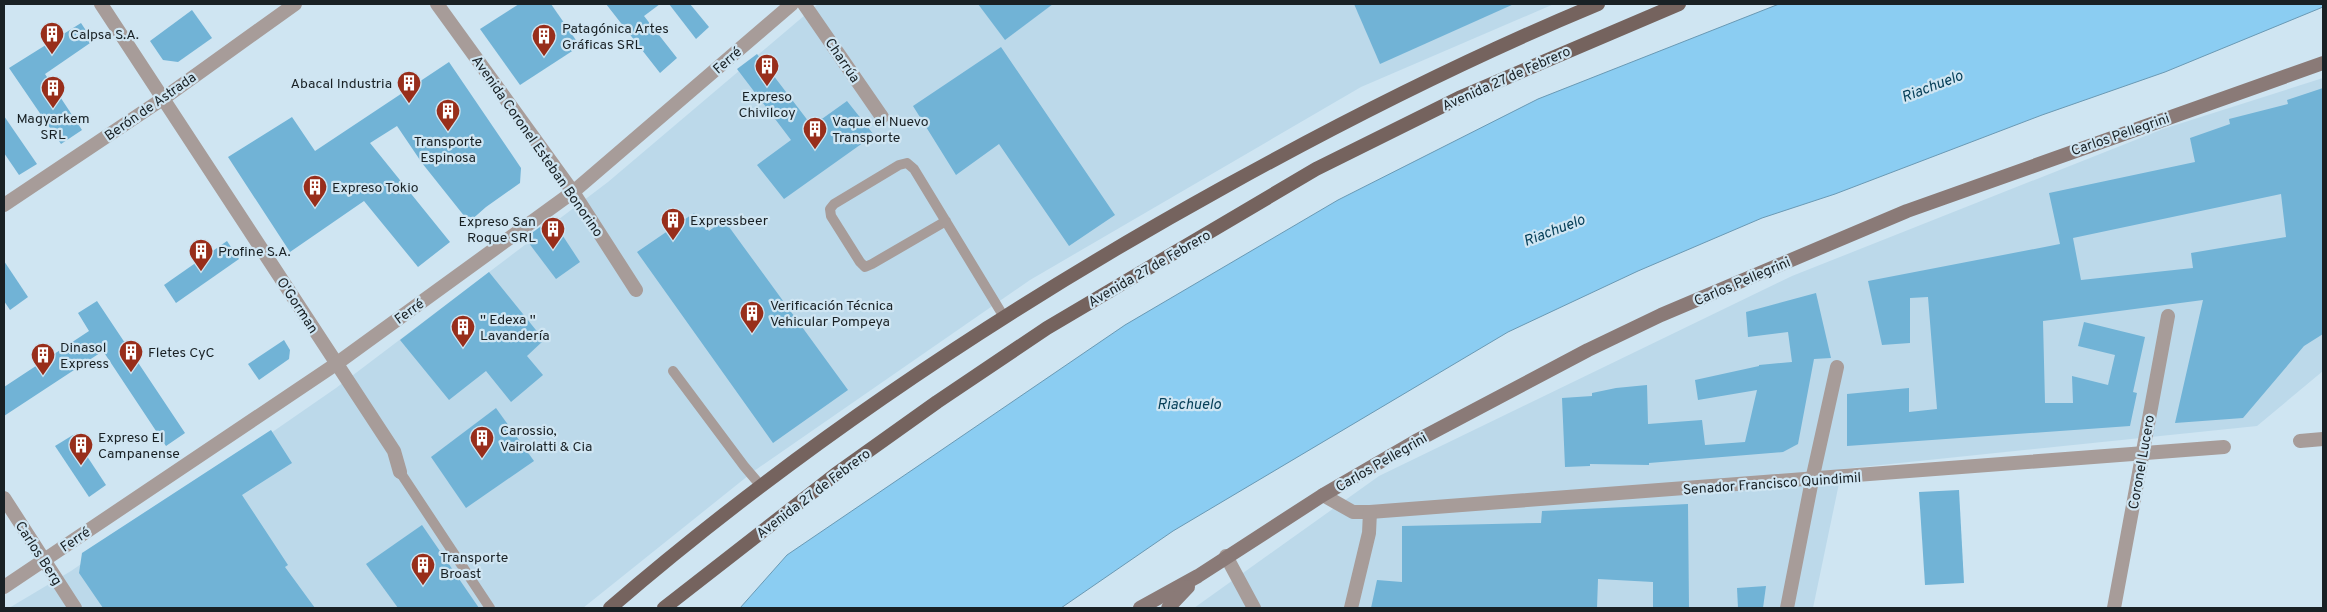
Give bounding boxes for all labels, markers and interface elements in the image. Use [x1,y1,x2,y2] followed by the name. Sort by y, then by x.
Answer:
[39,21,65,55] building icon: Calpsa S.A.
[562,21,669,54] place label: Patagónica Artes Gráficas SRL
[531,23,557,57] building icon: Patagónica Artes Gráficas SRL
[70,27,139,44] place label: Calpsa S.A.
[821,35,863,87] street label: Charrúa
[1440,43,1573,115] street label: Avenida 27 de Febrero
[710,44,746,78] street label: Ferré
[467,53,606,241] street label: Avenida Coronel Esteban Bonorino
[754,53,780,87] building icon: Expreso Chivilcoy
[1899,67,1966,108] water label: Riachuelo
[102,69,200,145] street label: Berón de Astrada
[396,70,422,104] building icon: Abacal Industria
[40,75,66,109] building icon: Magyarkem SRL
[290,76,392,93] place label: Abacal Industria
[738,89,796,122] place label: Expreso Chivilcoy
[435,98,461,132] building icon: Transporte Espinosa
[16,111,90,144] place label: Magyarkem SRL
[2069,111,2172,160] street label: Carlos Pellegrini
[832,114,929,147] place label: Vaque el Nuevo Transporte
[802,116,828,150] building icon: Vaque el Nuevo Transporte
[414,134,482,167] place label: Transporte Espinosa
[302,174,328,208] building icon: Expreso Tokio
[332,180,419,197] place label: Expreso Tokio
[660,207,686,241] building icon: Expressbeer
[1521,211,1588,252] water label: Riachuelo
[690,213,769,230] place label: Expressbeer
[459,214,536,247] place label: Expreso San Roque SRL
[540,216,566,250] building icon: Expreso San Roque SRL
[1086,227,1214,311] street label: Avenida 27 de Febrero
[188,238,214,272] building icon: Profine S.A.
[218,244,291,261] place label: Profine S.A.
[1692,254,1793,310] street label: Carlos Pellegrini
[272,275,321,337] street label: O'Gorman
[392,296,428,329] street label: Ferré
[770,298,893,331] place label: Verificación Técnica Vehicular Pompeya
[739,300,765,334] building icon: Verificación Técnica Vehicular Pompeya
[480,312,550,345] place label: '' Edexa '' Lavandería
[450,314,476,348] building icon: '' Edexa '' Lavandería
[118,339,144,373] building icon: Fletes CyC
[60,340,109,373] place label: Dinasol Express
[30,342,56,376] building icon: Dinasol Express
[148,345,215,362] place label: Fletes CyC
[1157,396,1221,415] water label: Riachuelo
[2126,414,2159,511] street label: Coronel Lucero
[500,423,592,456] place label: Carossio, Vairolatti & Cia
[469,425,495,459] building icon: Carossio, Vairolatti & Cia
[98,430,180,463] place label: Expreso El Campanense
[1333,430,1431,496] street label: Carlos Pellegrini
[68,432,94,466] building icon: Expreso El Campanense
[754,446,874,543] street label: Avenida 27 de Febrero
[1682,470,1862,499] street label: Senador Francisco Quindimil
[11,519,65,589] street label: Carlos Berg
[58,524,94,556] street label: Ferré
[440,550,508,583] place label: Transporte Broast
[410,552,436,586] building icon: Transporte Broast

